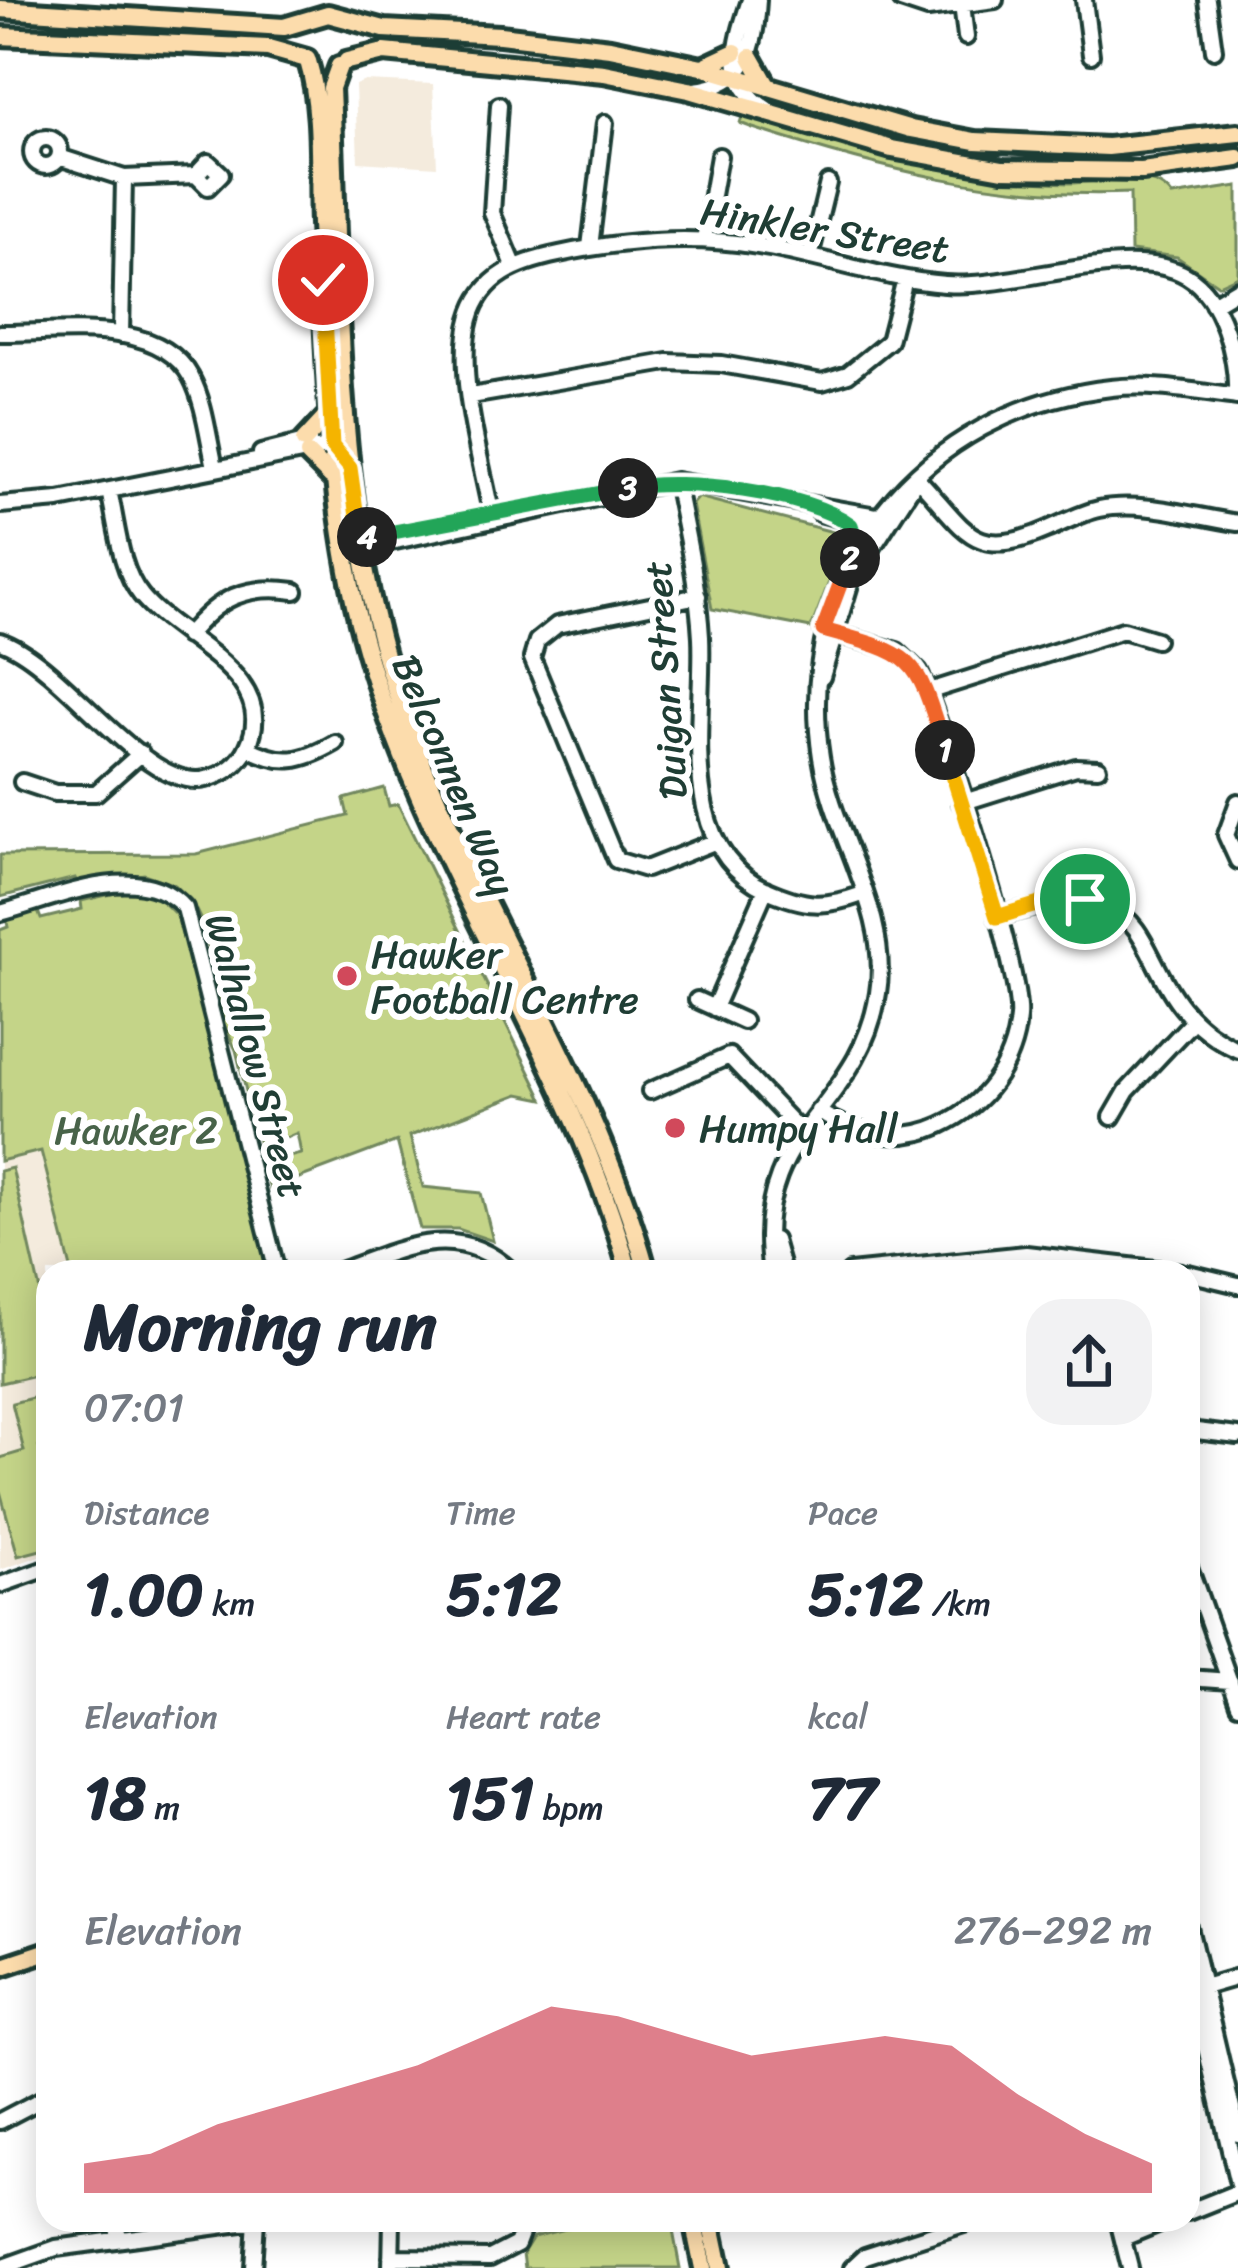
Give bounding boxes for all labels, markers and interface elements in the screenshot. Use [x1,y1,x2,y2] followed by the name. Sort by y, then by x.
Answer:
[696,176,954,284] street label: Hinkler Street
[272,229,374,331] pin
[290,247,356,313] icon: check
[598,458,658,518] pin: 3
[619,459,637,517] text: 3
[337,507,397,567] pin: 4
[357,508,377,566] text: 4
[820,528,880,588] pin: 2
[840,529,860,587] text: 2
[622,559,708,801] street label: Duigan Street
[372,643,536,907] street label: Belconnen Way
[915,720,975,780] pin: 1
[938,721,952,779] text: 1
[1034,848,1136,950] pin
[1052,866,1118,932] icon: arrive
[185,906,327,1206] street label: Walhallow Street
[371,920,639,1034] place label: Hawker Football Centre
[334,963,360,989] marker: Hawker Football Centre
[699,1094,898,1163] place label: Humpy Hall
[54,1096,218,1165] park label: Hawker 2
[662,1115,688,1141] marker: Humpy Hall
[84,1269,437,1386] text: Morning run
[1026,1299,1152,1425] button: share
[84,1373,184,1442] text: 07:01
[84,1484,209,1542] text: Distance
[446,1484,516,1542] text: Time
[808,1484,878,1542] text: Pace
[84,1542,204,1648] text: 1.00
[446,1542,561,1648] text: 5:12
[808,1542,923,1648] text: 5:12
[204,1575,255,1633] text: km
[923,1575,991,1633] text: /km
[84,1688,218,1746] text: Elevation
[446,1688,601,1746] text: Heart rate
[808,1688,868,1746] text: kcal
[84,1746,146,1852] text: 18
[446,1746,534,1852] text: 151
[808,1746,877,1852] text: 77
[146,1779,180,1837] text: m
[534,1779,604,1837] text: bpm
[84,1896,242,1965] text: Elevation
[954,1896,1152,1965] text: 276–292 m

